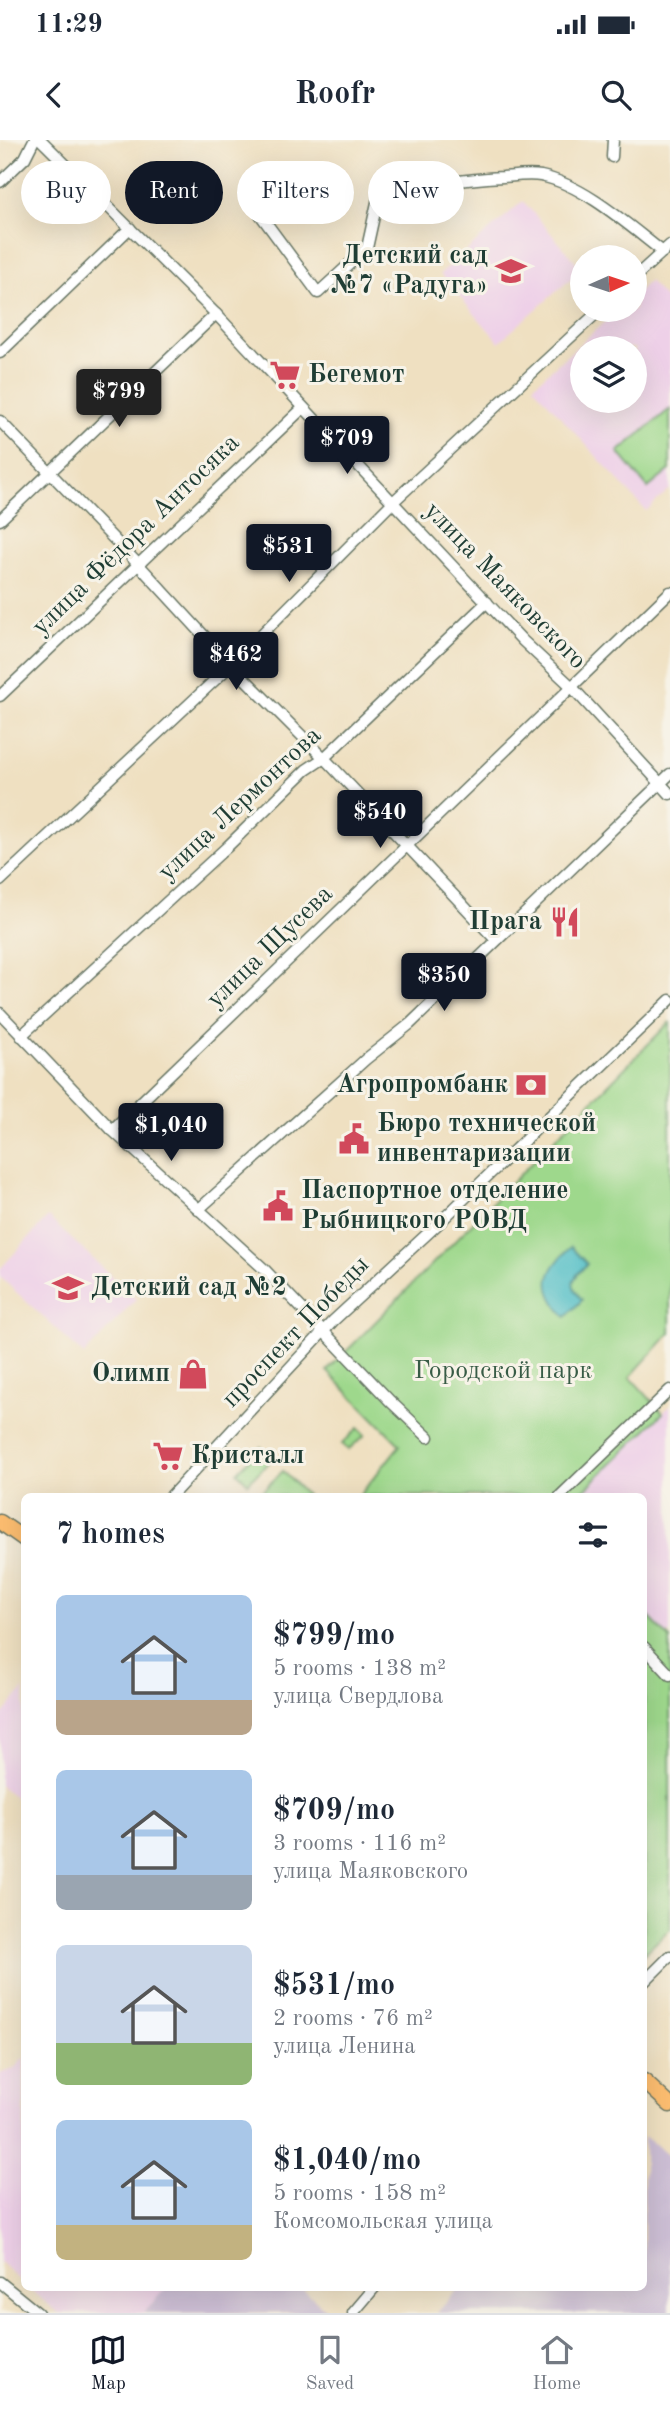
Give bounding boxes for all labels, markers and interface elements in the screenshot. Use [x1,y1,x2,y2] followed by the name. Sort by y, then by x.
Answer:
[35,12,103,38] text: 11:29
[35,76,73,114] icon: back
[597,76,635,114] icon: search
[295,79,375,111] text: Roofr
[21,161,111,224] chip: Buy
[125,161,223,224] chip: Rent
[237,161,354,224] chip: Filters
[368,161,464,224] chip: New
[331,243,488,299] place label: Детский сад №7 «Радуга»
[570,245,648,322] north arrow
[570,245,647,413] map controls
[494,254,528,288] school or university icon: Детский сад №7 «Радуга»
[570,336,647,413] button: layers
[268,358,302,392] supermarket icon: Бегемот
[308,362,405,388] place label: Бегемот
[78,370,160,429] pin: $799
[92,380,146,403] text: $799
[306,416,388,476] pin: $709
[320,427,374,450] text: $709
[27,429,245,641] street label: улица Фёдора Антосяка
[419,498,591,674] street label: улица Маяковского
[248,524,330,584] pin: $531
[262,535,316,558] text: $531
[195,632,277,692] pin: $462
[209,643,263,666] text: $462
[154,722,327,886] street label: улица Лермонтова
[339,790,421,850] pin: $540
[353,801,407,824] text: $540
[202,881,338,1013] street label: улица Щусева
[548,905,582,939] restaurant icon: Прага
[469,909,542,935] place label: Прага
[403,954,485,1013] pin: $350
[417,964,471,987] text: $350
[514,1068,548,1102] bank icon: Агропромбанк
[336,1072,508,1098] place label: Агропромбанк
[114,1104,228,1163] pin: $1,040
[377,1111,596,1167] place label: Бюро технической инвентаризации
[134,1114,208,1137] text: $1,040
[337,1122,371,1156] public building icon: Бюро технической инвентаризации
[301,1178,569,1234] place label: Паспортное отделение Рыбницкого РОВД
[261,1189,295,1223] public building icon: Паспортное отделение Рыбницкого РОВД
[218,1251,374,1413] street label: проспект Победы
[51,1271,85,1305] school or university icon: Детский сад №2
[91,1275,287,1301] place label: Детский сад №2
[176,1357,210,1391] shop icon: Олимп
[414,1358,592,1384] park label: Городской парк
[92,1361,170,1387] place label: Олимп
[151,1439,185,1473] supermarket icon: Кристалл
[191,1443,304,1469] place label: Кристалл
[574,1516,612,1554] icon: filters
[56,1520,165,1550] text: 7 homes
[273,1621,395,1651] text: $799/mo
[112,1623,196,1707] icon: home
[273,1657,446,1680] text: 5 rooms · 138 m²
[273,1685,443,1708] text: улица Свердлова
[273,1796,395,1826] text: $709/mo
[112,1798,196,1882] icon: home
[273,1832,446,1855] text: 3 rooms · 116 m²
[273,1860,468,1883] text: улица Маяковского
[273,1971,395,2001] text: $531/mo
[112,1973,196,2057] icon: home
[273,2007,433,2030] text: 2 rooms · 76 m²
[273,2035,416,2058] text: улица Ленина
[273,2146,421,2176] text: $1,040/mo
[112,2148,196,2232] icon: home
[273,2182,446,2205] text: 5 rooms · 158 m²
[273,2210,493,2233] text: Комсомольская улица
[89,2331,127,2396] tab: Map
[306,2331,354,2396] tab: Saved
[533,2331,581,2396] tab: Home

